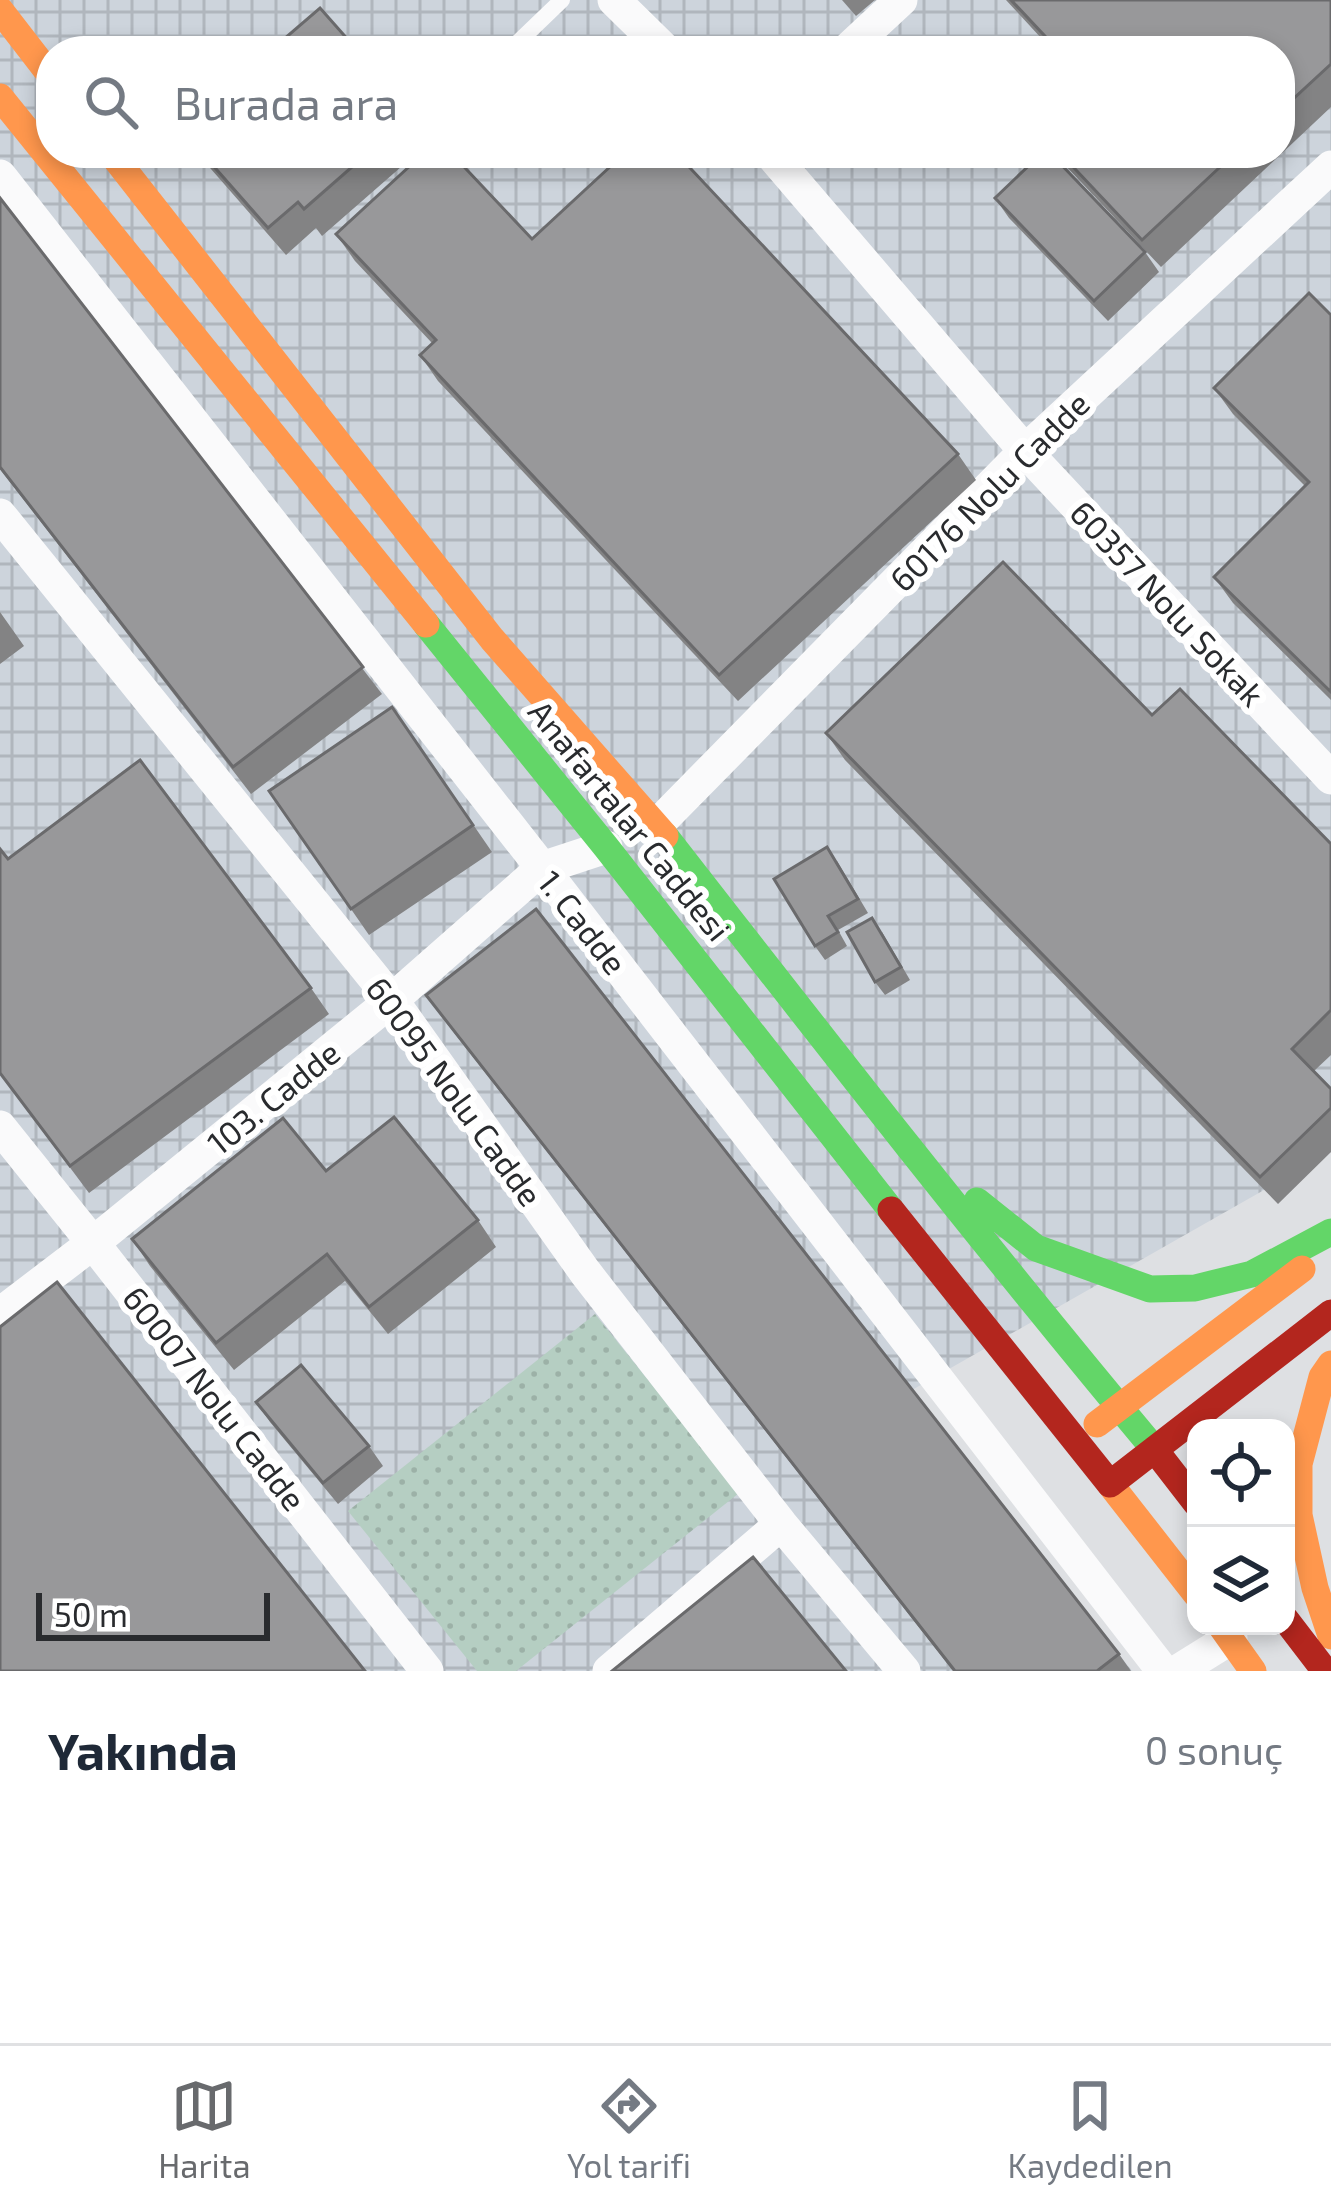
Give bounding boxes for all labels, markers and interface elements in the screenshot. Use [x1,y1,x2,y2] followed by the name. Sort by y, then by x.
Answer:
[36,36,1295,168] search box
[78,69,144,135] icon: search
[174,75,398,129] text: Burada ara
[881,383,1097,599] street label: 60176 Nolu Cadde
[1063,492,1273,714] street label: 60357 Nolu Sokak
[521,692,739,948] street label: Anafartalar Caddesi
[530,862,636,982] street label: 1. Cadde
[359,969,551,1213] street label: 60095 Nolu Cadde
[199,1031,347,1163] street label: 103. Cadde
[115,1278,315,1518] street label: 60007 Nolu Cadde
[1187,1419,1295,1635] map controls
[1187,1419,1295,1527] button: locate
[1187,1527,1295,1635] button: layers
[36,1587,270,1640] scale bar
[54,1594,128,1634] text: 50 m
[48,1719,238,1780] text: Yakında
[1145,1726,1283,1773] text: 0 sonuç
[158,2073,251,2185] tab: Harita
[567,2073,691,2185] tab: Yol tarifi
[1007,2073,1173,2185] tab: Kaydedilen

